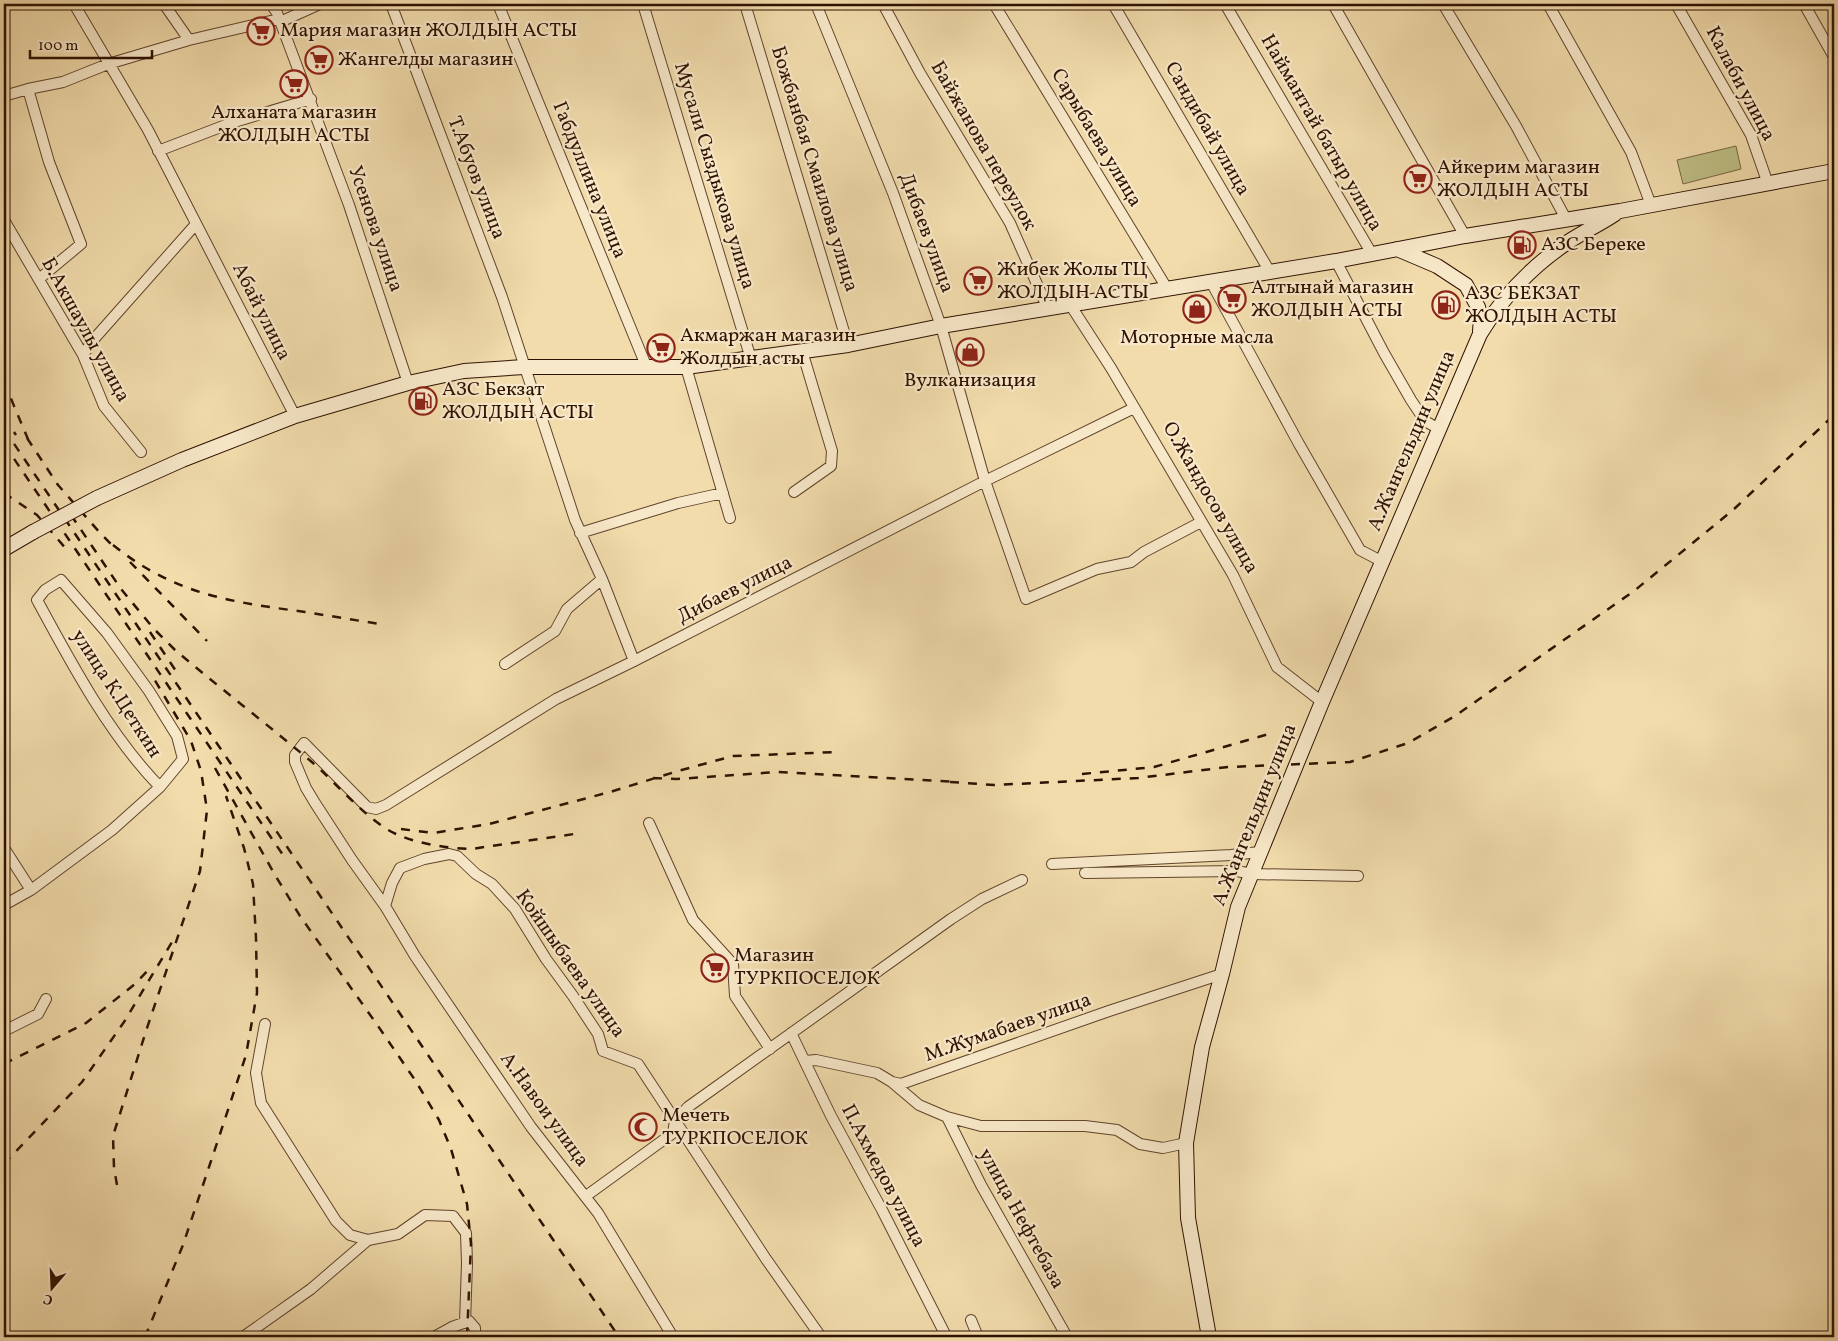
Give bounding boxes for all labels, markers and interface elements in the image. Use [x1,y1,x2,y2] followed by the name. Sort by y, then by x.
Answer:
[246,16,276,46] supermarket icon: Мария магазин ЖОЛДЫН АСТЫ
[280,17,577,45] place label: Мария магазин ЖОЛДЫН АСТЫ
[1698,22,1782,146] street label: Калаби улица
[30,28,152,60] scale bar
[1253,29,1389,237] street label: Наймантай батыр улица
[38,36,78,57] text: 100 m
[763,43,865,295] street label: Божбанбая Смаилова улица
[304,45,334,75] supermarket icon: Жангелды магазин
[338,46,513,74] place label: Жангелды магазин
[923,56,1043,236] street label: Байжанова переулок
[1157,57,1257,201] street label: Сандибай улица
[666,59,762,293] street label: Мусали Сыздыкова улица
[1044,63,1149,213] street label: Сарыбаева улица
[279,69,309,99] supermarket icon: Алханата магазин ЖОЛДЫН АСТЫ
[545,97,633,263] street label: Габдуллина улица
[211,99,377,150] place label: Алханата магазин ЖОЛДЫН АСТЫ
[440,112,512,244] street label: Т.Абуов улица
[1437,154,1600,205] place label: Айкерим магазин ЖОЛДЫН АСТЫ
[340,162,410,296] street label: Усенова улица
[1403,164,1433,194] supermarket icon: Айкерим магазин ЖОЛДЫН АСТЫ
[891,169,961,297] street label: Дибаев улица
[1507,230,1537,260] fuel station icon: АЗС Береке
[1541,231,1646,259] place label: АЗС Береке
[34,252,136,408] street label: Б.Акшаулы улица
[997,256,1149,307] place label: Жибек Жолы ТЦ ЖОЛДЫН АСТЫ
[224,258,298,366] street label: Абай улица
[963,266,993,296] supermarket icon: Жибек Жолы ТЦ ЖОЛДЫН АСТЫ
[1251,274,1414,325] place label: Алтынай магазин ЖОЛДЫН АСТЫ
[1465,280,1617,331] place label: АЗС БЕКЗАТ ЖОЛДЫН АСТЫ
[1217,284,1247,314] supermarket icon: Алтынай магазин ЖОЛДЫН АСТЫ
[1431,290,1461,320] fuel station icon: АЗС БЕКЗАТ ЖОЛДЫН АСТЫ
[1182,294,1212,324] shop icon: Моторные масла
[680,322,856,373] place label: Акмаржан магазин Жолдын асты
[1120,324,1274,352] place label: Моторные масла
[646,333,676,363] supermarket icon: Акмаржан магазин Жолдын асты
[955,337,985,367] shop icon: Вулканизация
[1361,346,1463,536] street label: А.Жангельдин улица
[904,367,1036,395] place label: Вулканизация
[442,376,594,427] place label: АЗС Бекзат ЖОЛДЫН АСТЫ
[408,386,438,416] fuel station icon: АЗС Бекзат ЖОЛДЫН АСТЫ
[1155,417,1265,579] street label: О.Жандосов улица
[673,549,797,631] street label: Дибаев улица
[64,624,168,764] street label: улица К.Цеткин
[1206,720,1304,910] street label: А.Жангельдин улица
[508,884,632,1044] street label: Койшыбаева улица
[734,942,881,993] place label: Магазин ТУРКПОСЕЛОК
[700,953,730,983] supermarket icon: Магазин ТУРКПОСЕЛОК
[921,986,1095,1070] street label: М.Жумабаев улица
[493,1047,595,1173] street label: А.Навои улица
[833,1099,933,1253] street label: П.Ахмедов улица
[662,1102,809,1153] place label: Мечеть ТУРКПОСЕЛОК
[628,1112,658,1142] mosque icon: Мечеть ТУРКПОСЕЛОК
[971,1144,1071,1294] street label: улица Нефтебаза
[28,1264,78,1314] north arrow
[41,1288,56,1309] text: С

